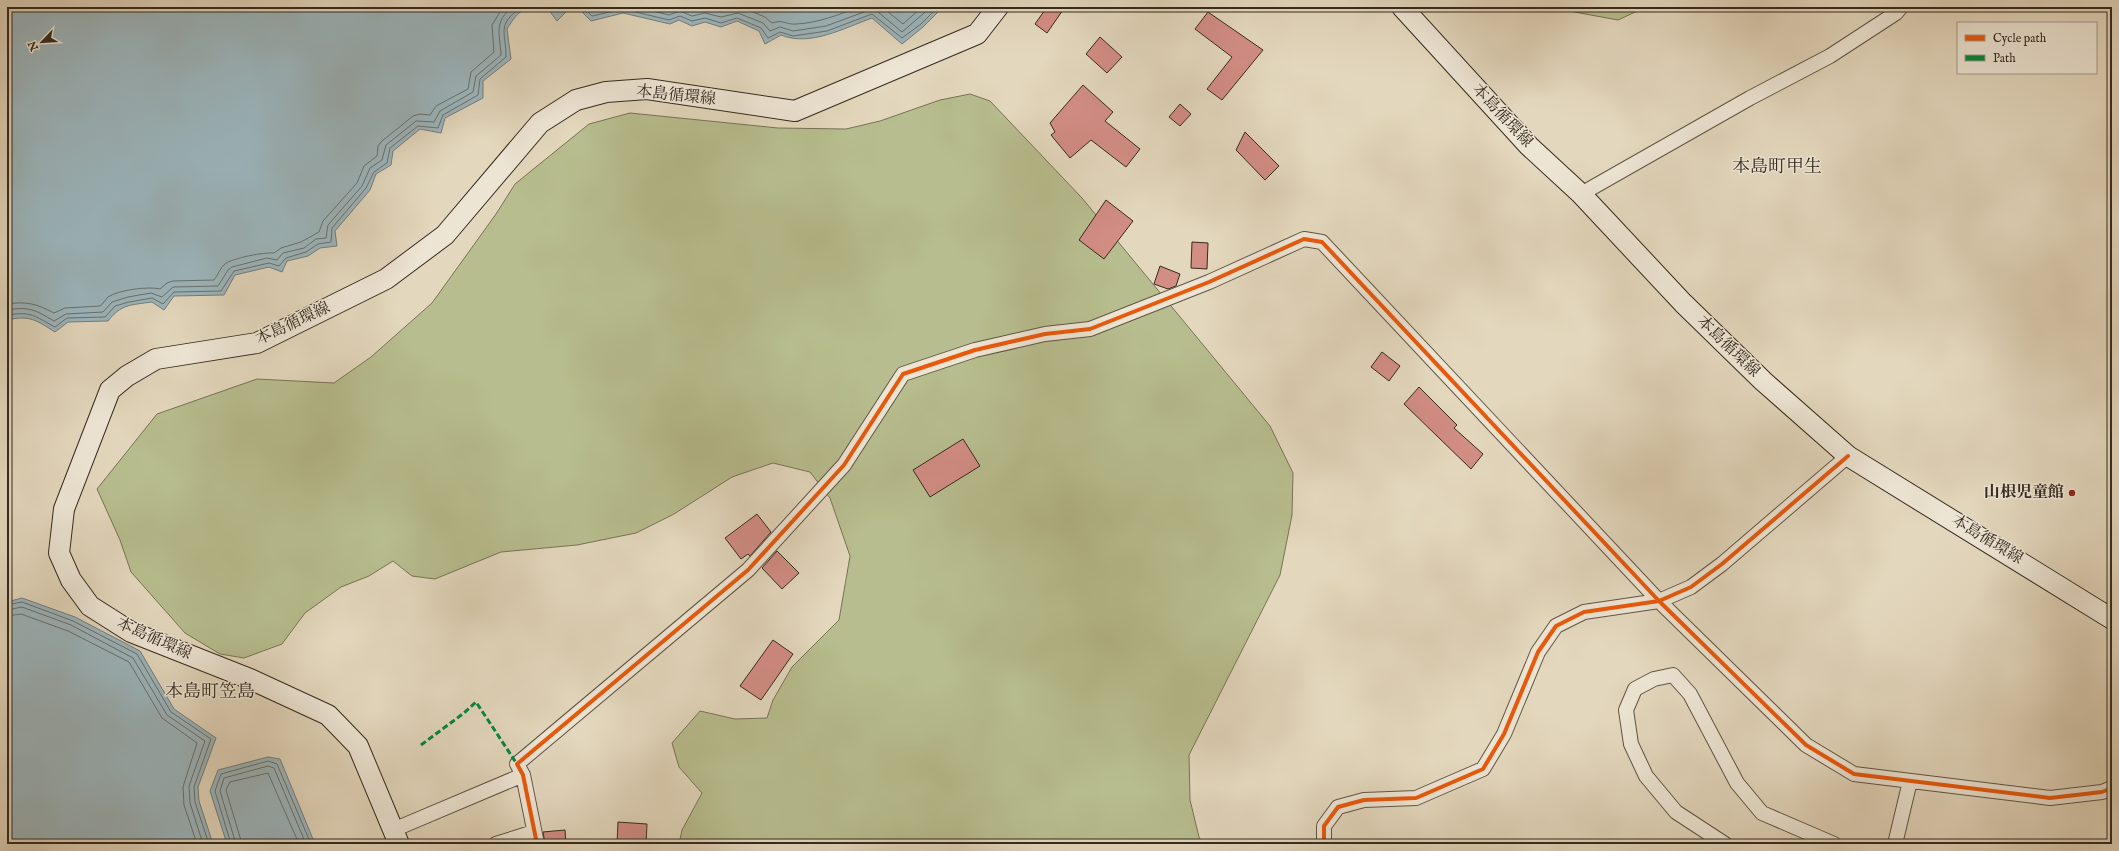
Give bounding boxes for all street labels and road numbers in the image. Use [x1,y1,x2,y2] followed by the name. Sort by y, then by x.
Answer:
[1467,80,1537,152] street label: 本島循環線
[635,82,717,110] street label: 本島循環線
[253,298,333,350] street label: 本島循環線
[1692,312,1764,382] street label: 本島循環線
[1948,511,2026,569] street label: 本島循環線
[113,614,195,664] street label: 本島循環線

